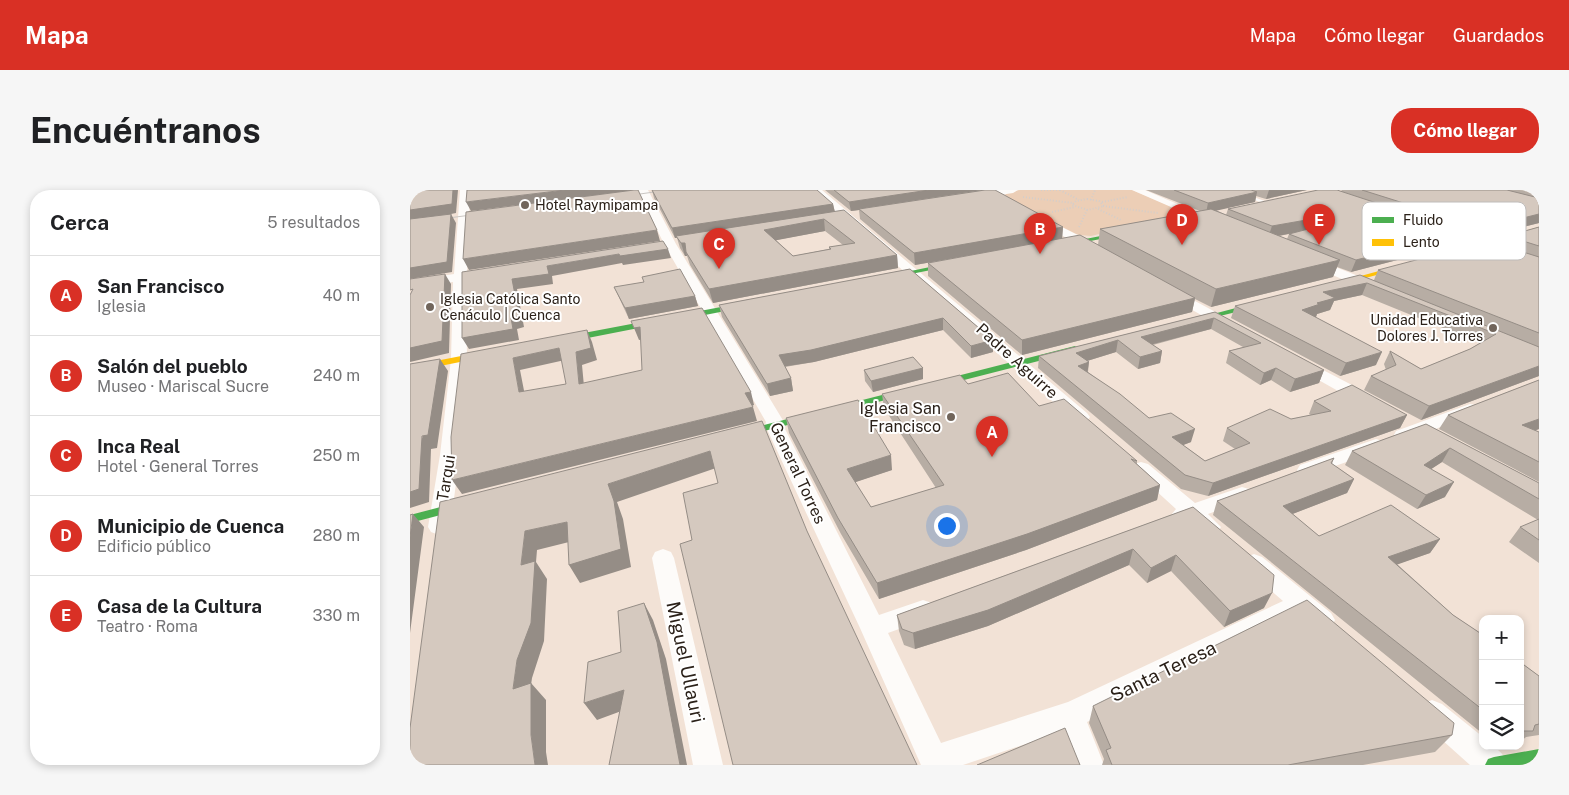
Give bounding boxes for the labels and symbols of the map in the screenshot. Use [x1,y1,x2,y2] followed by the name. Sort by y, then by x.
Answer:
[535,197,658,213] place label: Hotel Raymipampa
[519,199,531,211] marker: Hotel Raymipampa
[1362,202,1526,260] legend
[1166,204,1198,245] pin: D
[1303,204,1335,245] pin: E
[1403,212,1443,228] text: Fluido
[1024,213,1056,254] pin: B
[703,228,735,269] pin: C
[1403,234,1440,250] text: Lento
[440,291,581,323] place label: Iglesia Católica Santo Cenáculo | Cuenca
[424,301,436,313] marker: Iglesia Católica Santo Cenáculo | Cuenca
[1370,312,1483,344] place label: Unidad Educativa Dolores J. Torres
[972,319,1062,403] street label: Padre Aguirre
[1487,322,1499,334] marker: Unidad Educativa Dolores J. Torres
[860,399,941,436] place label: Iglesia San Francisco
[945,411,957,423] marker: Iglesia San Francisco
[976,416,1008,457] pin: A
[766,419,830,527] street label: General Torres
[433,454,459,502] street label: Tarqui
[934,513,960,539] your location
[662,599,710,725] street label: Miguel Ullauri
[1106,636,1220,706] street label: Santa Teresa

